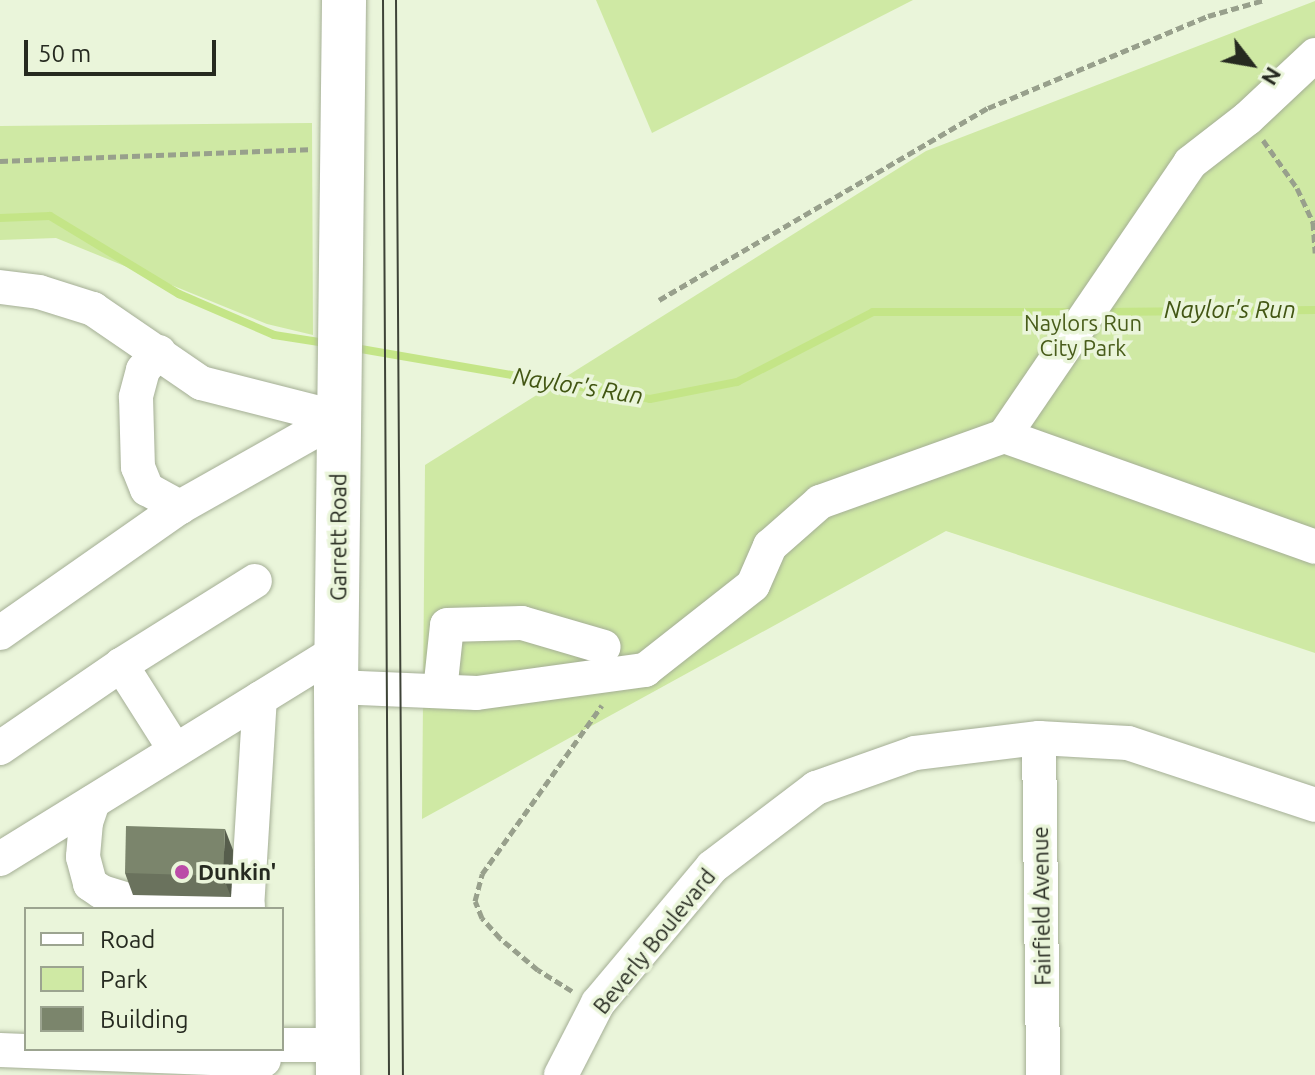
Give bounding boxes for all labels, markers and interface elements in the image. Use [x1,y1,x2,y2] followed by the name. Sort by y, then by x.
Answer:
[28,24,220,74] scale bar
[1211,24,1291,104] north arrow
[38,40,91,67] text: 50 m
[1257,63,1287,90] text: N
[1164,296,1296,324] water label: Naylor's Run
[1024,309,1142,360] park label: Naylors Run City Park
[511,361,645,411] water label: Naylor's Run
[325,473,351,601] street label: Garrett Road
[1026,826,1056,986] street label: Fairfield Avenue
[198,859,276,885] place label: Dunkin'
[173,863,191,881] marker: Dunkin'
[587,863,721,1019] street label: Beverly Boulevard
[24,907,284,1051] legend
[100,926,155,953] text: Road
[100,966,148,993] text: Park
[100,1006,188,1033] text: Building

